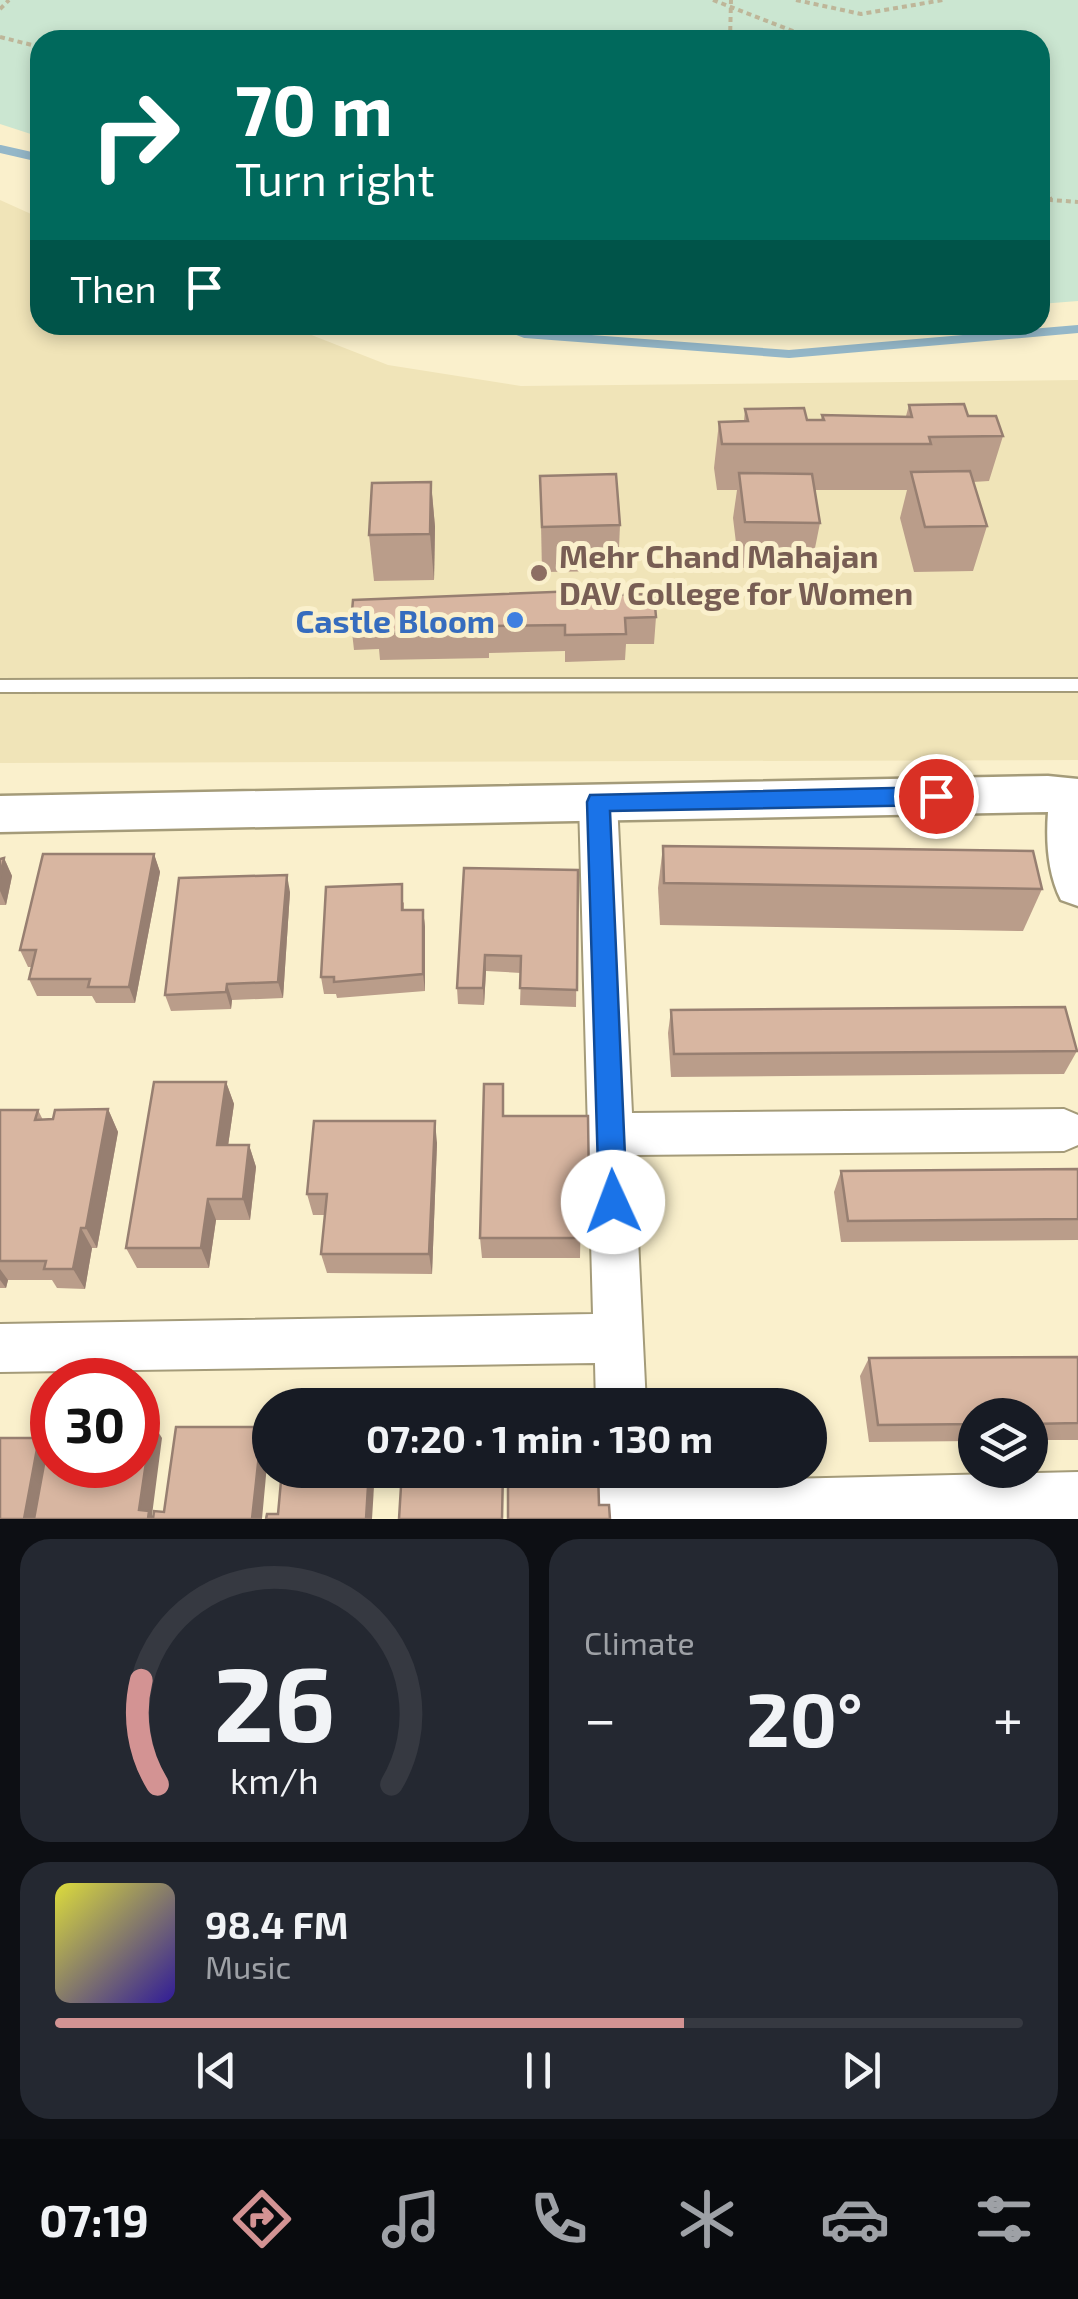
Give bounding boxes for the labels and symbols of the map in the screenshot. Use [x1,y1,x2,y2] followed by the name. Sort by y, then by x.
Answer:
[559,536,913,611] place label: Mehr Chand Mahajan DAV College for Women
[528,562,550,584] marker: Mehr Chand Mahajan DAV College for Women
[295,601,495,639] place label: Castle Bloom
[504,609,526,631] marker: Castle Bloom
[894,754,979,839] pin
[561,1150,665,1254] position arrow
[30,1358,160,1488] speed limit sign: 30

